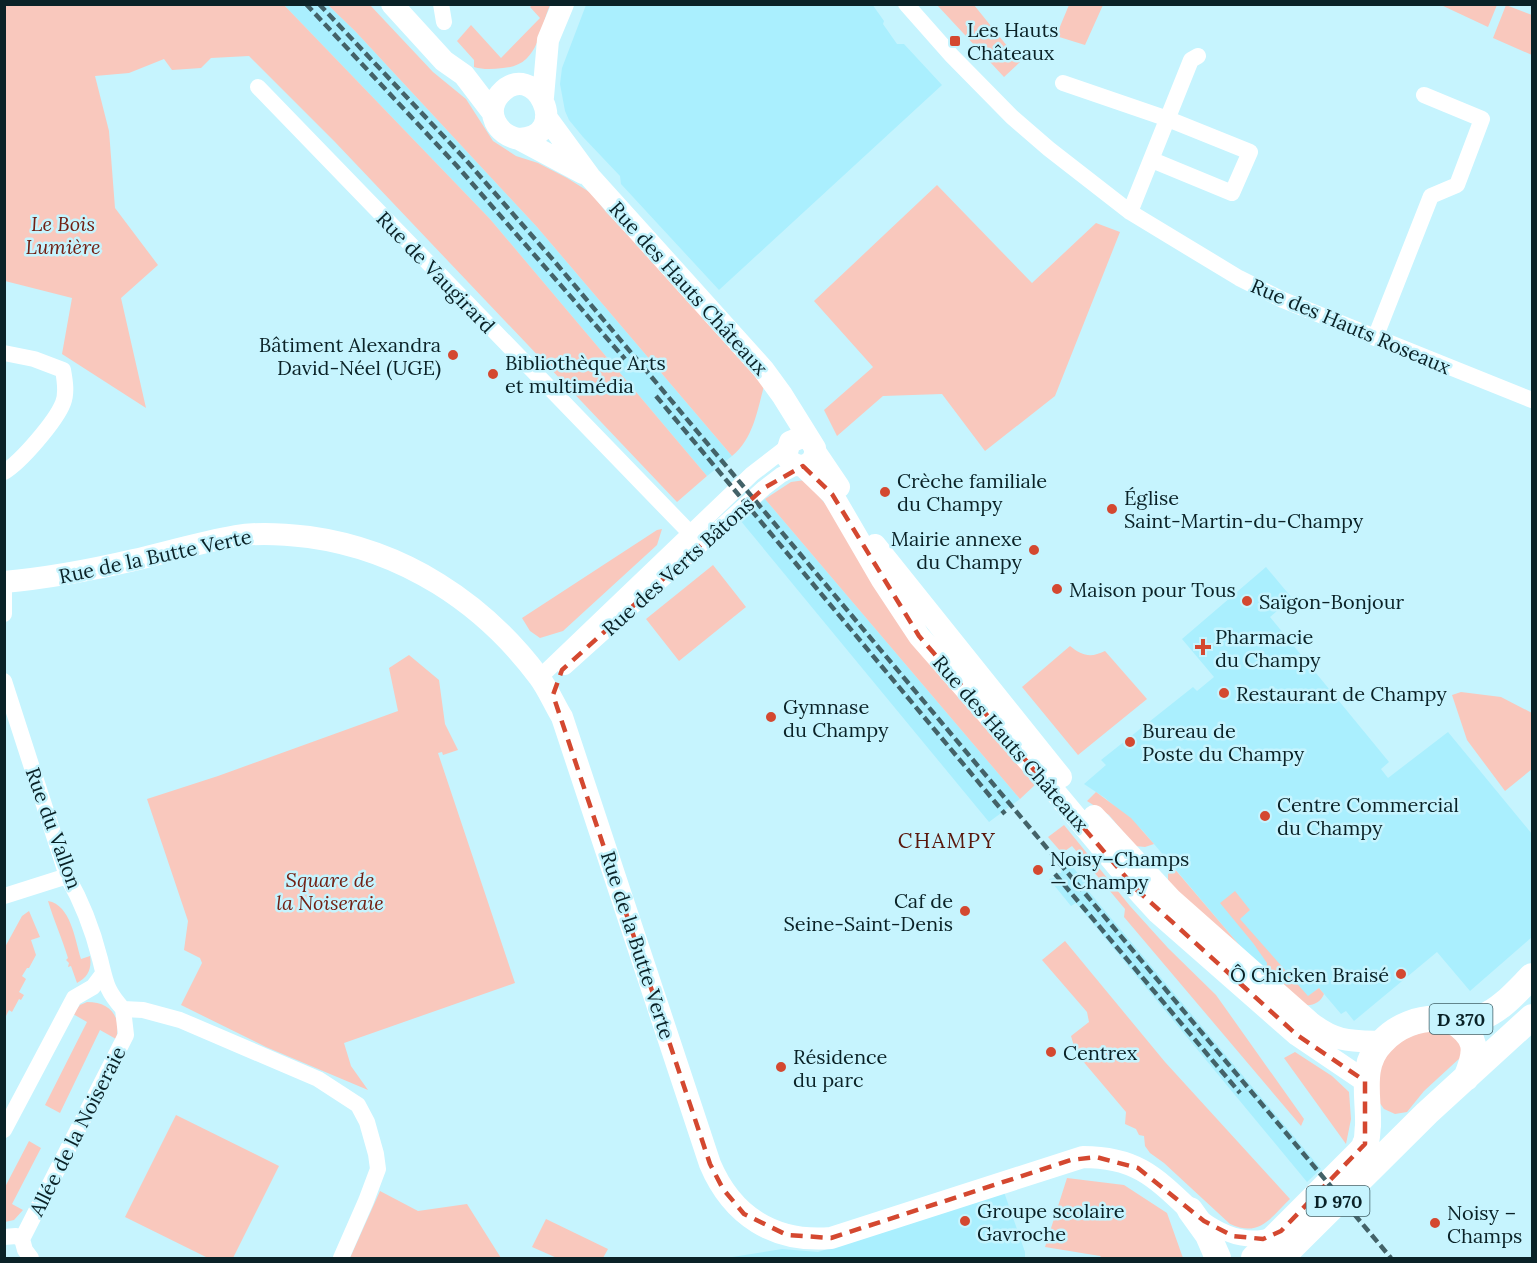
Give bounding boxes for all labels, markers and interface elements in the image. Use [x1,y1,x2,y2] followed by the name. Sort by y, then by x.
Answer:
[967,17,1059,65] place label: Les Hauts Châteaux
[948,34,962,48] marker: Les Hauts Châteaux
[604,196,774,380] street label: Rue des Hauts Châteaux
[371,206,501,338] street label: Rue de Vaugirard
[25,211,101,259] park label: Le Bois Lumière
[1247,273,1455,380] street label: Rue des Hauts Roseaux
[259,332,441,381] place label: Bâtiment Alexandra David-Néel (UGE)
[446,348,460,362] marker: Bâtiment Alexandra David-Néel (UGE)
[505,350,666,398] place label: Bibliothèque Arts et multimédia
[486,367,500,381] marker: Bibliothèque Arts et multimédia
[897,468,1047,516] place label: Crèche familiale du Champy
[878,485,892,499] marker: Crèche familiale du Champy
[1124,485,1364,533] place label: Église Saint-Martin-du-Champy
[597,491,759,641] street label: Rue des Verts Bâtons
[1105,502,1119,516] marker: Église Saint-Martin-du-Champy
[56,523,254,589] street label: Rue de la Butte Verte
[891,526,1022,574] place label: Mairie annexe du Champy
[1027,543,1041,557] marker: Mairie annexe du Champy
[1069,577,1236,602] place label: Maison pour Tous
[1050,582,1064,596] marker: Maison pour Tous
[1259,589,1405,614] place label: Saïgon-Bonjour
[1240,594,1254,608] marker: Saïgon-Bonjour
[1215,624,1321,672] place label: Pharmacie du Champy
[1196,640,1210,654] marker: Pharmacie du Champy
[928,650,1095,836] street label: Rue des Hauts Châteaux
[1236,681,1447,706] place label: Restaurant de Champy
[1217,686,1231,700] marker: Restaurant de Champy
[783,694,889,742] place label: Gymnase du Champy
[764,710,778,724] marker: Gymnase du Champy
[1142,718,1305,766] place label: Bureau de Poste du Champy
[1123,735,1137,749] marker: Bureau de Poste du Champy
[20,764,88,892] street label: Rue du Vallon
[1277,792,1459,840] place label: Centre Commercial du Champy
[1258,809,1272,823] marker: Centre Commercial du Champy
[898,827,996,854] district label: CHAMPY
[1050,846,1189,894] place label: Noisy–Champs — Champy
[596,848,680,1042] street label: Rue de la Butte Verte
[1031,863,1045,877] marker: Noisy–Champs — Champy
[276,867,384,915] park label: Square de la Noiseraie
[784,888,953,936] place label: Caf de Seine-Saint-Denis
[958,904,972,918] marker: Caf de Seine-Saint-Denis
[1230,962,1389,987] place label: Ô Chicken Braisé
[1394,967,1408,981] marker: Ô Chicken Braisé
[1430,1004,1492,1034] road number: D 370
[1063,1040,1138,1065] place label: Centrex
[23,1042,131,1221] street label: Allée de la Noiseraie
[793,1044,888,1092] place label: Résidence du parc
[1044,1045,1058,1059] marker: Centrex
[774,1060,788,1074] marker: Résidence du parc
[1306,1186,1370,1216] road number: D 970
[977,1198,1125,1246] place label: Groupe scolaire Gavroche
[1447,1200,1522,1248] place label: Noisy – Champs
[958,1214,972,1228] marker: Groupe scolaire Gavroche
[1428,1216,1442,1230] marker: Noisy – Champs

